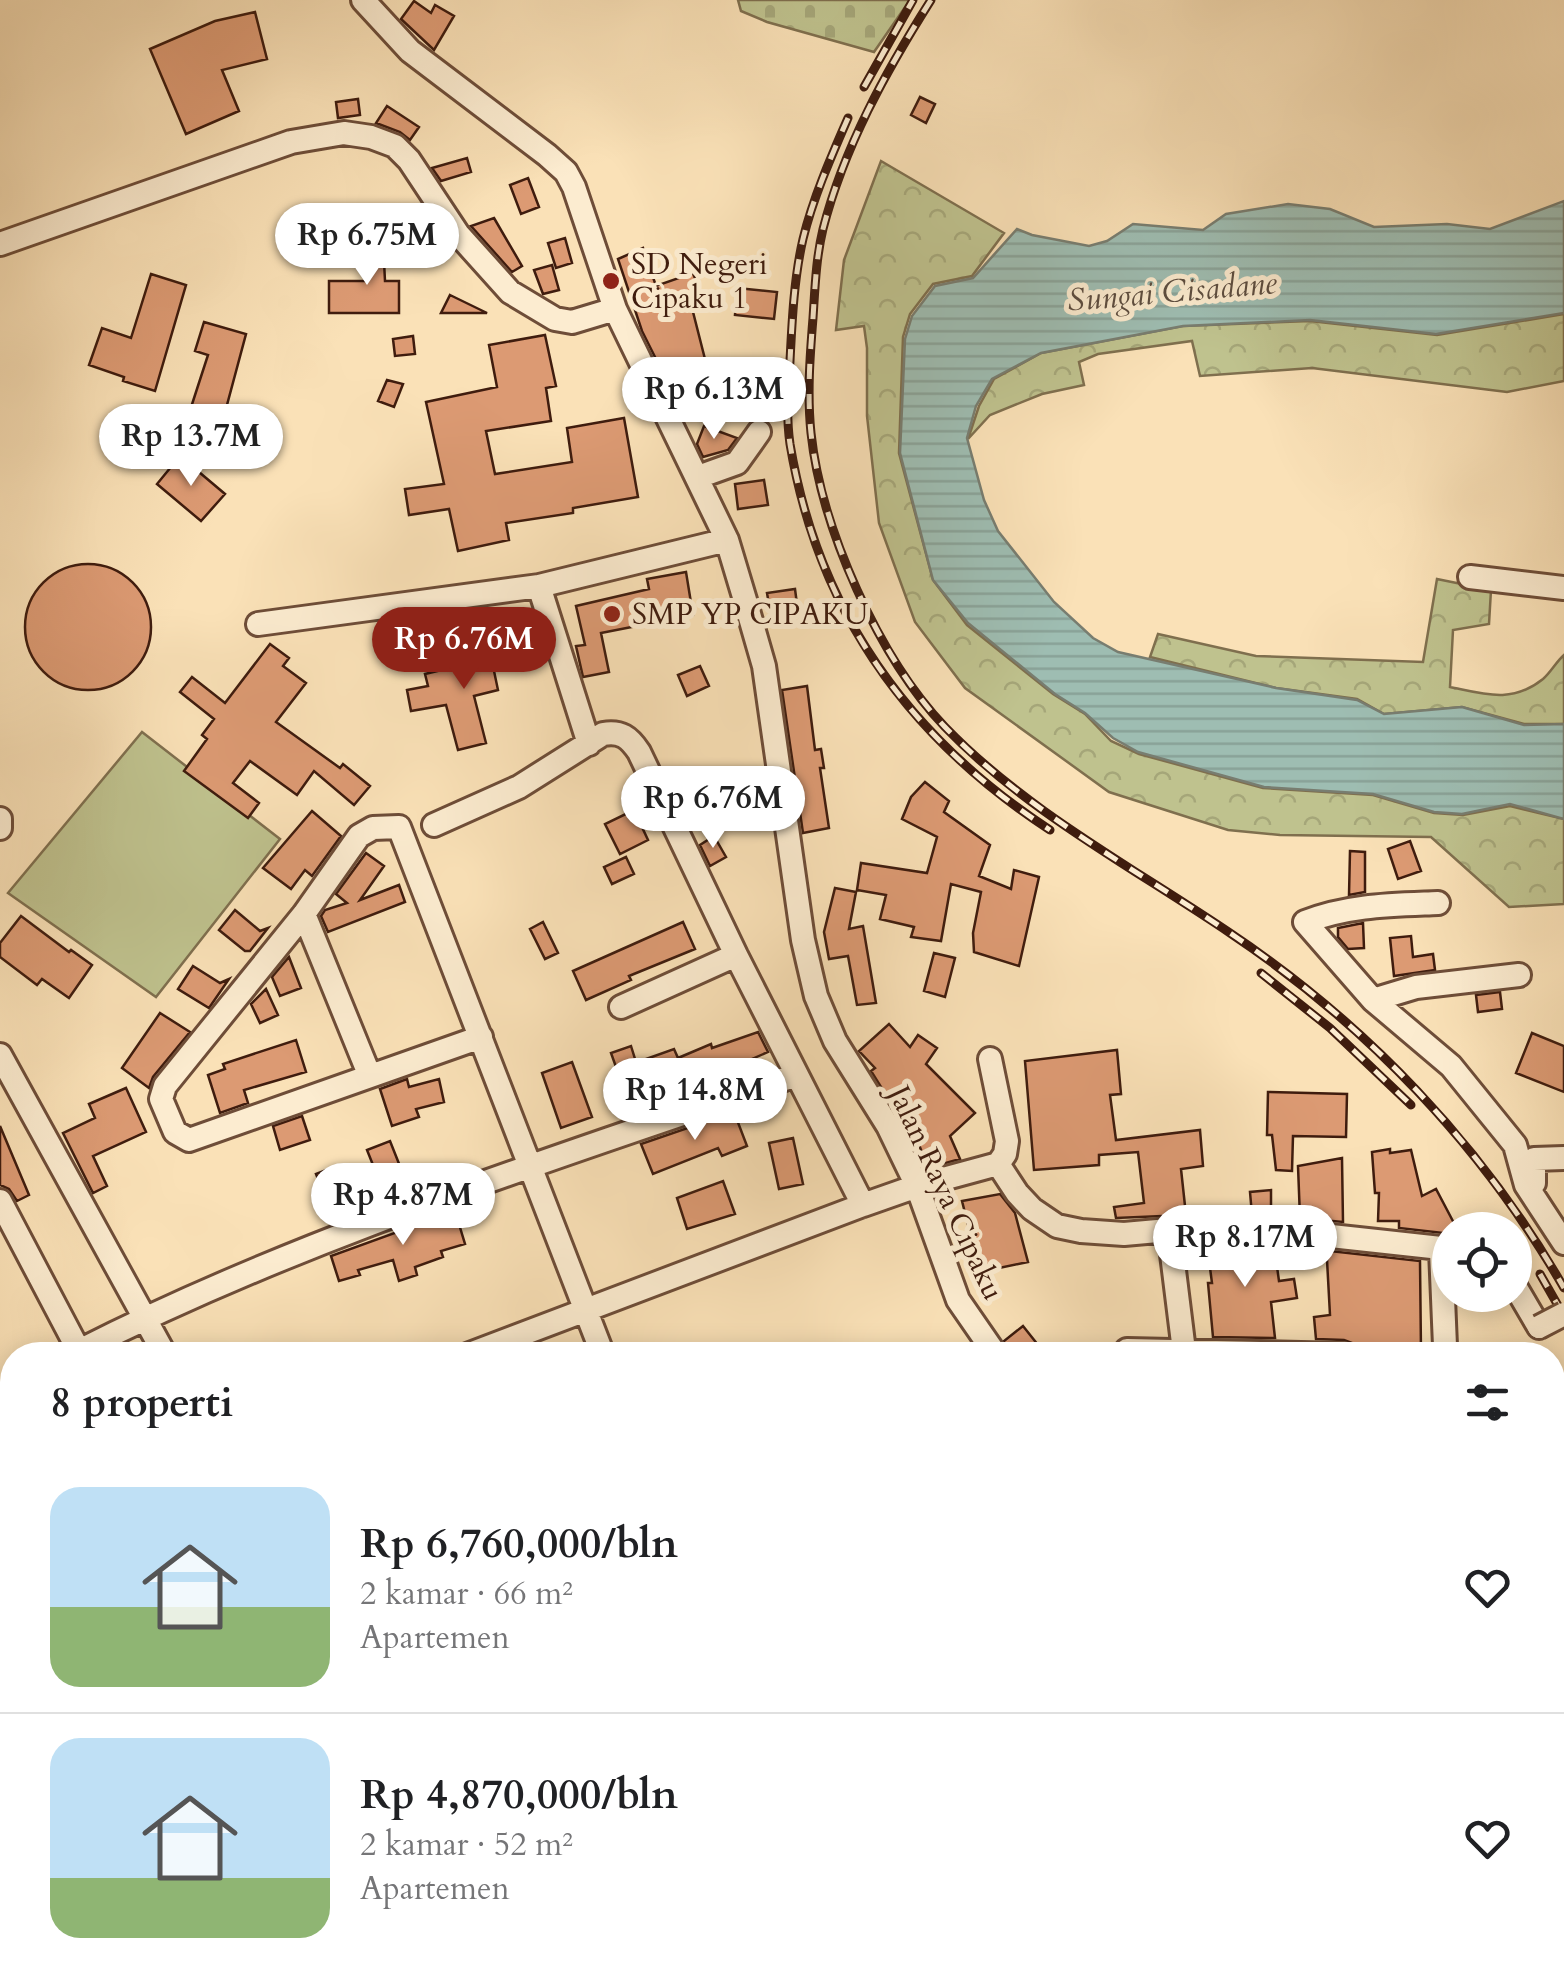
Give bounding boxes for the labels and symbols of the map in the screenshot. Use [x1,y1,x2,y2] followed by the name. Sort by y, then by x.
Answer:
[264,203,470,288] pin: Rp 6.75M
[631,244,768,319] place label: SD Negeri Cipaku 1
[1065,261,1279,323] water label: Sungai Cisadane
[600,270,622,292] marker: SD Negeri Cipaku 1
[611,357,817,442] pin: Rp 6.13M
[88,404,294,489] pin: Rp 13.7M
[632,594,869,635] place label: SMP YP CIPAKU
[601,603,623,625] marker: SMP YP CIPAKU
[361,607,567,692] pin: Rp 6.76M
[610,766,816,851] pin: Rp 6.76M
[592,1058,798,1143] pin: Rp 14.8M
[877,1075,1014,1307] street label: Jalan Raya Cipaku
[300,1163,506,1248] pin: Rp 4.87M
[1142,1205,1348,1290] pin: Rp 8.17M

